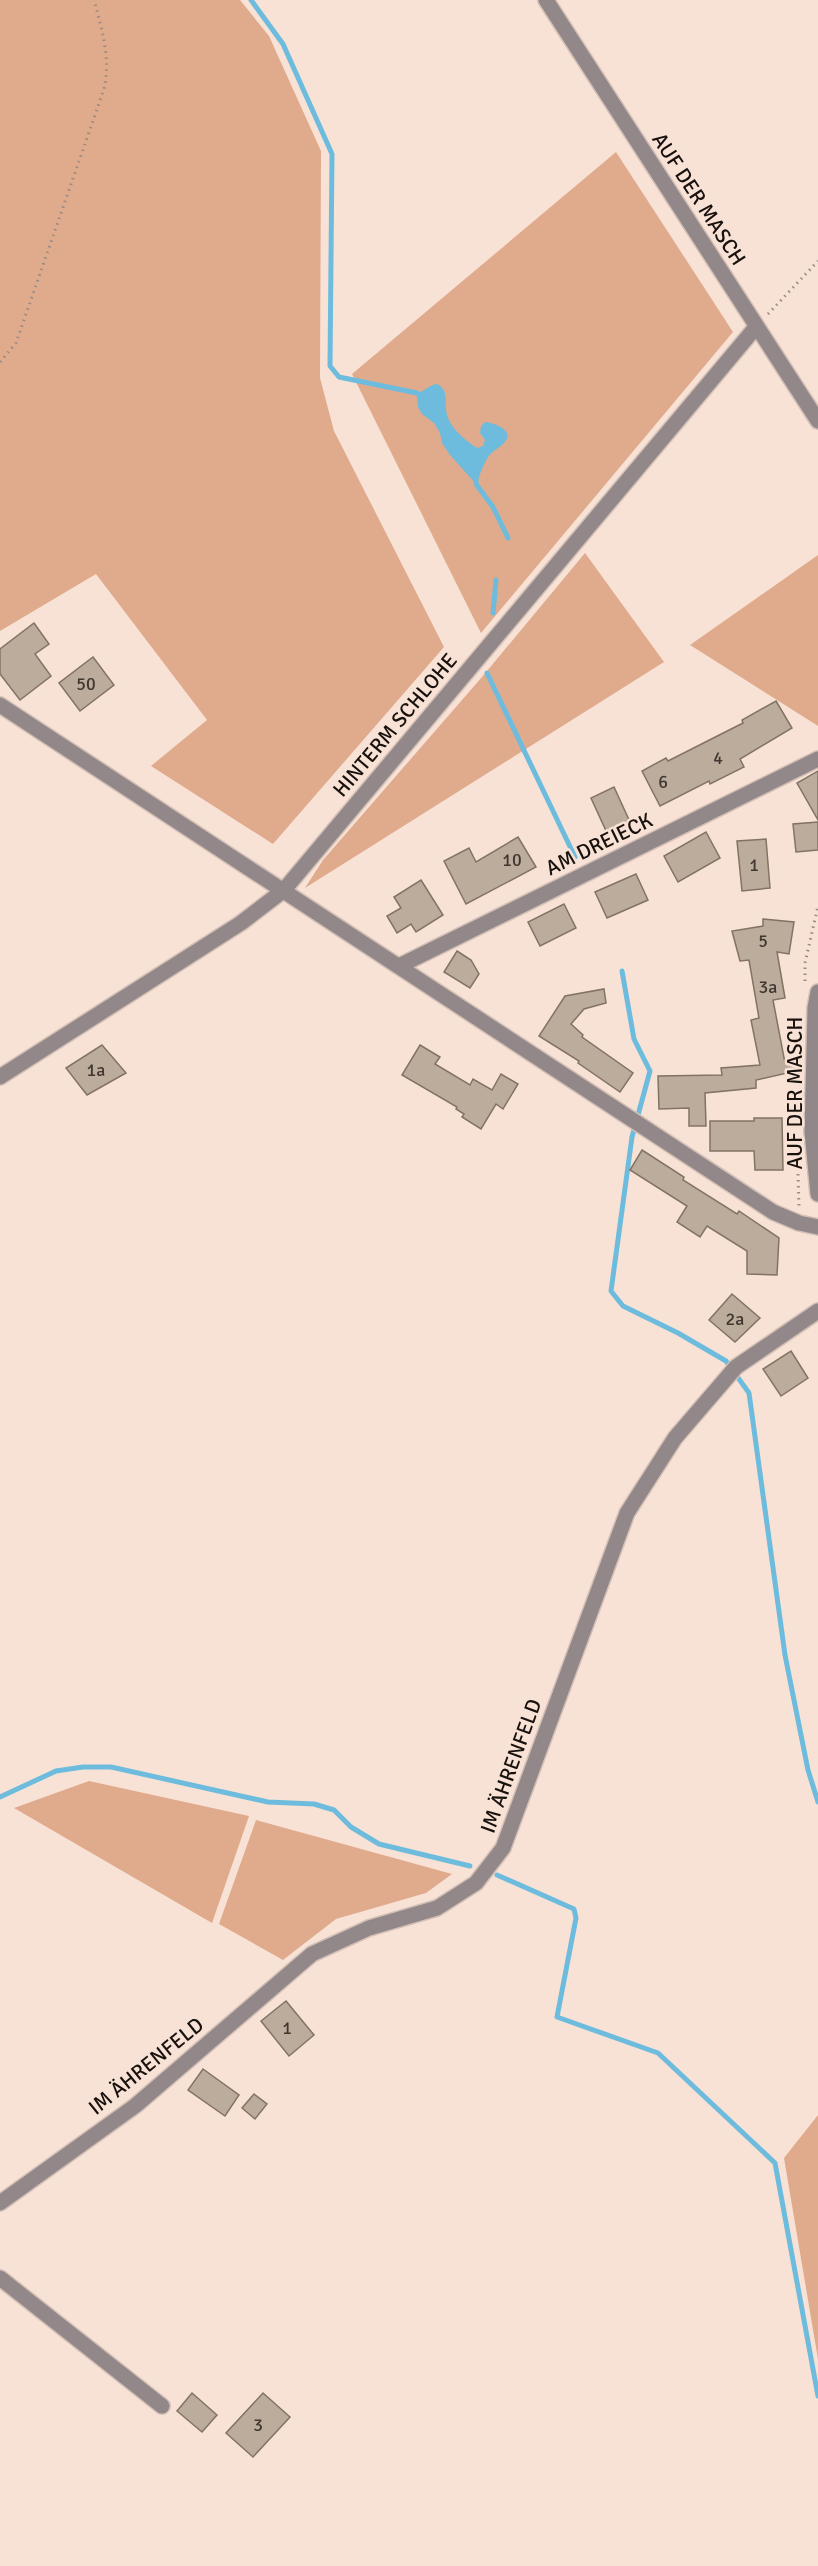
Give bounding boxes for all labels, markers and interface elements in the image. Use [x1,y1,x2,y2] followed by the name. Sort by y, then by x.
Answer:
[646,128,752,270] street label: AUF DER MASCH
[327,648,463,802] street label: HINTERM SCHLOHE
[76,673,96,695] house number: 50
[713,747,723,769] house number: 4
[658,771,668,793] house number: 6
[541,807,657,881] street label: AM DREIECK
[502,849,522,871] house number: 10
[749,854,759,876] house number: 1
[758,930,768,952] house number: 5
[759,976,777,998] house number: 3a
[782,1016,808,1170] street label: AUF DER MASCH
[87,1059,105,1081] house number: 1a
[726,1308,744,1330] house number: 2a
[475,1695,547,1837] street label: IM ÄHRENFELD
[83,2012,209,2120] street label: IM ÄHRENFELD
[282,2017,292,2039] house number: 1
[253,2414,263,2436] house number: 3

